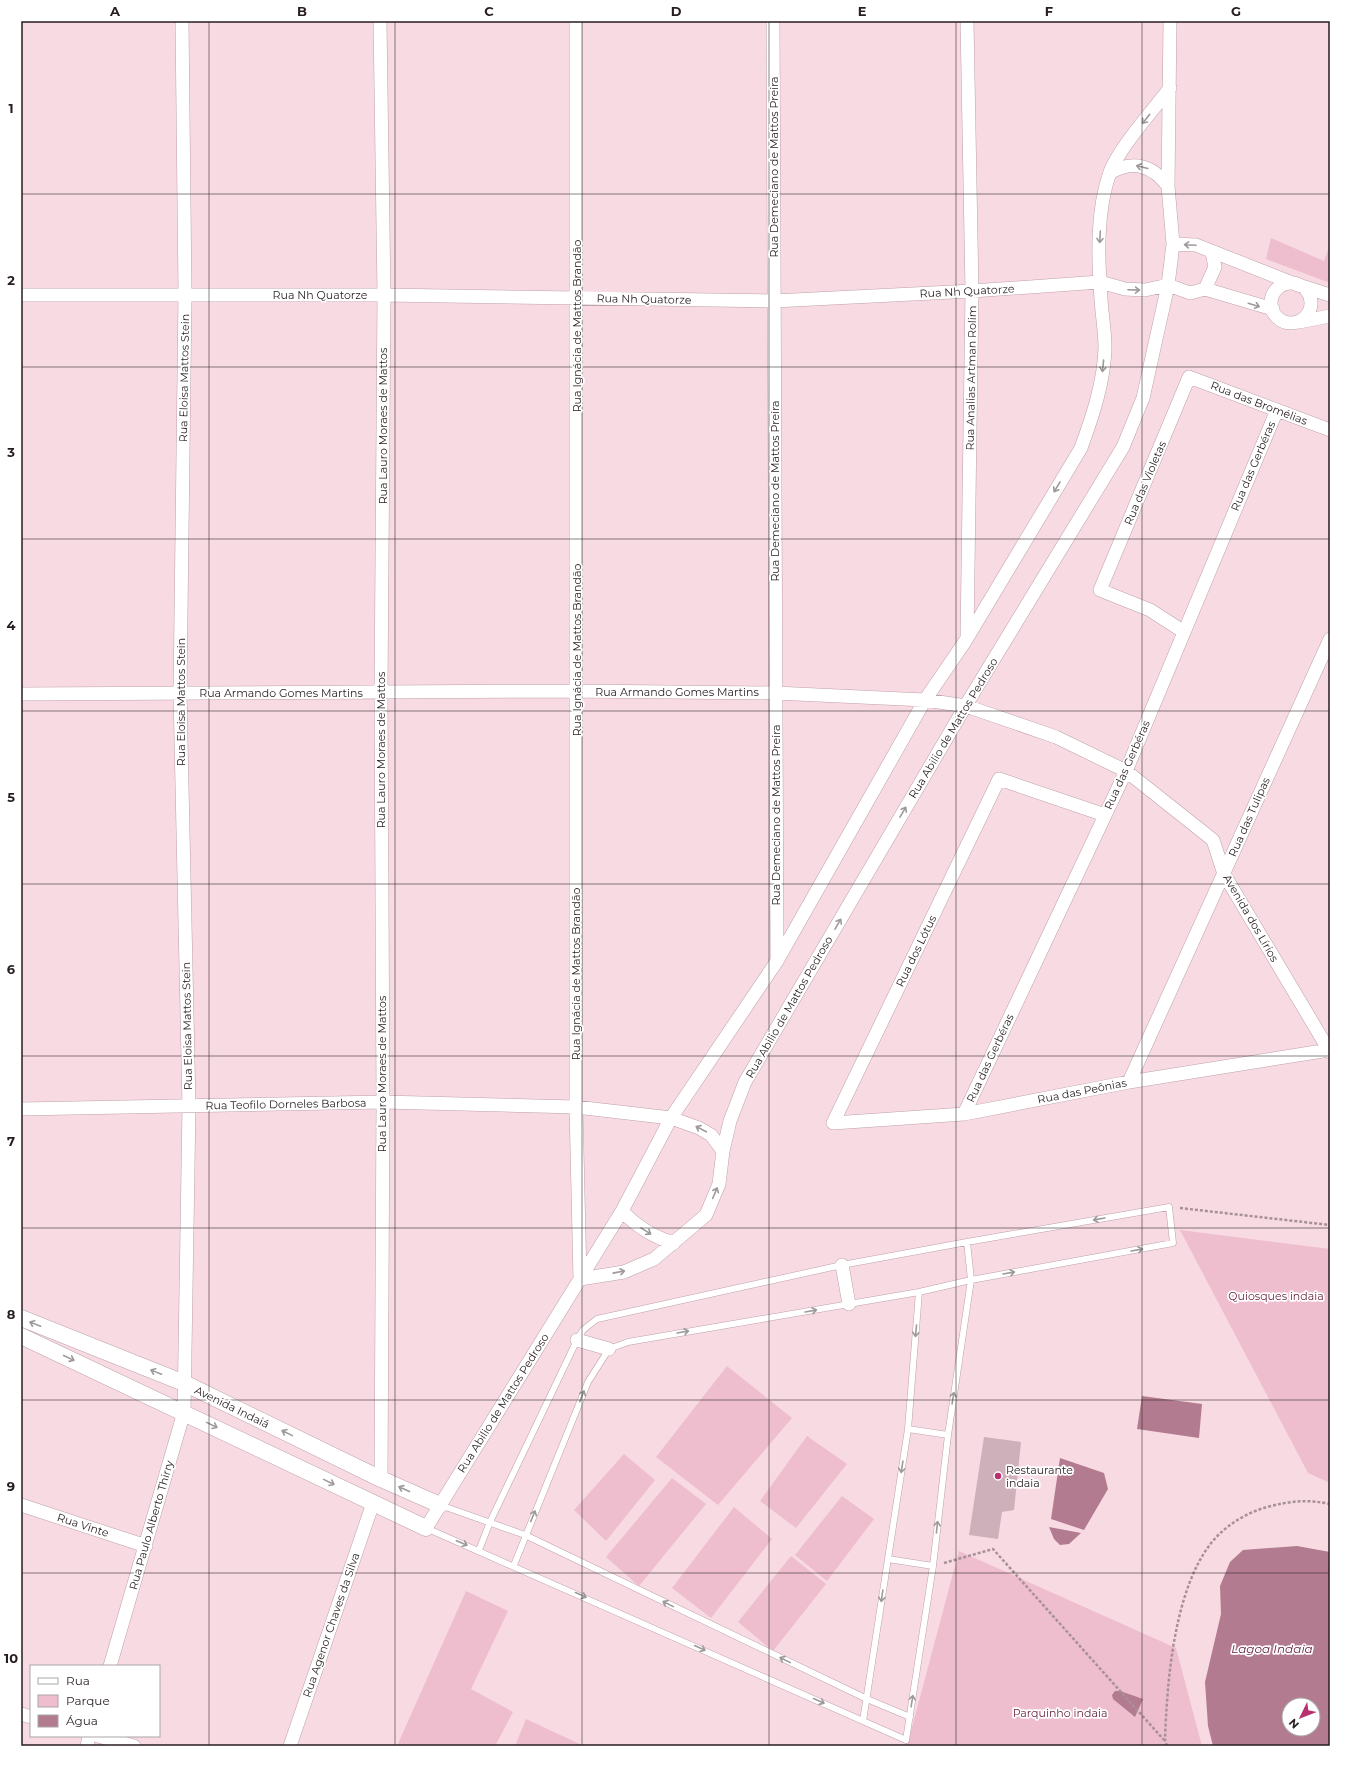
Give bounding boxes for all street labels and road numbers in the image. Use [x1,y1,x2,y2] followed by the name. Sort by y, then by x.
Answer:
[767,76,781,258] street label: Rua Demeciano de Mattos Preira
[570,240,584,412] street label: Rua Ignácia de Mattos Brandão
[919,282,1015,300] street label: Rua Nh Quatorze
[273,288,368,302] street label: Rua Nh Quatorze
[596,291,692,307] street label: Rua Nh Quatorze
[963,305,979,451] street label: Rua Analias Artman Rolim
[176,314,192,442] street label: Rua Eloisa Mattos Stein
[376,347,390,504] street label: Rua Lauro Moraes de Mattos
[1209,378,1310,428] street label: Rua das Bromélias
[768,400,782,582] street label: Rua Demeciano de Mattos Preira
[1228,418,1279,513] street label: Rua das Gerbéras
[1121,438,1169,527] street label: Rua das Violetas
[570,564,584,736] street label: Rua Ignácia de Mattos Brandão
[174,638,188,766] street label: Rua Eloisa Mattos Stein
[905,655,1001,801] street label: Rua Abilio de Mattos Pedroso
[374,671,388,828] street label: Rua Lauro Moraes de Mattos
[595,685,759,699] street label: Rua Armando Gomes Martins
[199,686,363,700] street label: Rua Armando Gomes Martins
[1101,718,1153,812] street label: Rua das Gerbéras
[769,724,783,906] street label: Rua Demeciano de Mattos Preira
[1225,774,1273,859] street label: Rua das Tulipas
[1220,872,1282,965] street label: Avenida dos Lírios
[569,888,583,1060] street label: Rua Ignácia de Mattos Brandão
[893,912,940,989] street label: Rua dos Lótus
[743,933,836,1081] street label: Rua Abilio de Mattos Pedroso
[179,962,195,1090] street label: Rua Eloisa Mattos Stein
[375,995,389,1152] street label: Rua Lauro Moraes de Mattos
[963,1011,1017,1105] street label: Rua das Gerbéras
[1036,1075,1128,1107] street label: Rua das Peônias
[205,1096,367,1112] street label: Rua Teofilo Dorneles Barbosa
[454,1331,552,1475] street label: Rua Abilio de Mattos Pedroso
[192,1383,272,1431] street label: Avenida Indaiá
[126,1459,176,1591] street label: Rua Paulo Alberto Thirry
[55,1510,111,1540] street label: Rua Vinte
[300,1551,362,1699] street label: Rua Agenor Chaves da Silva

